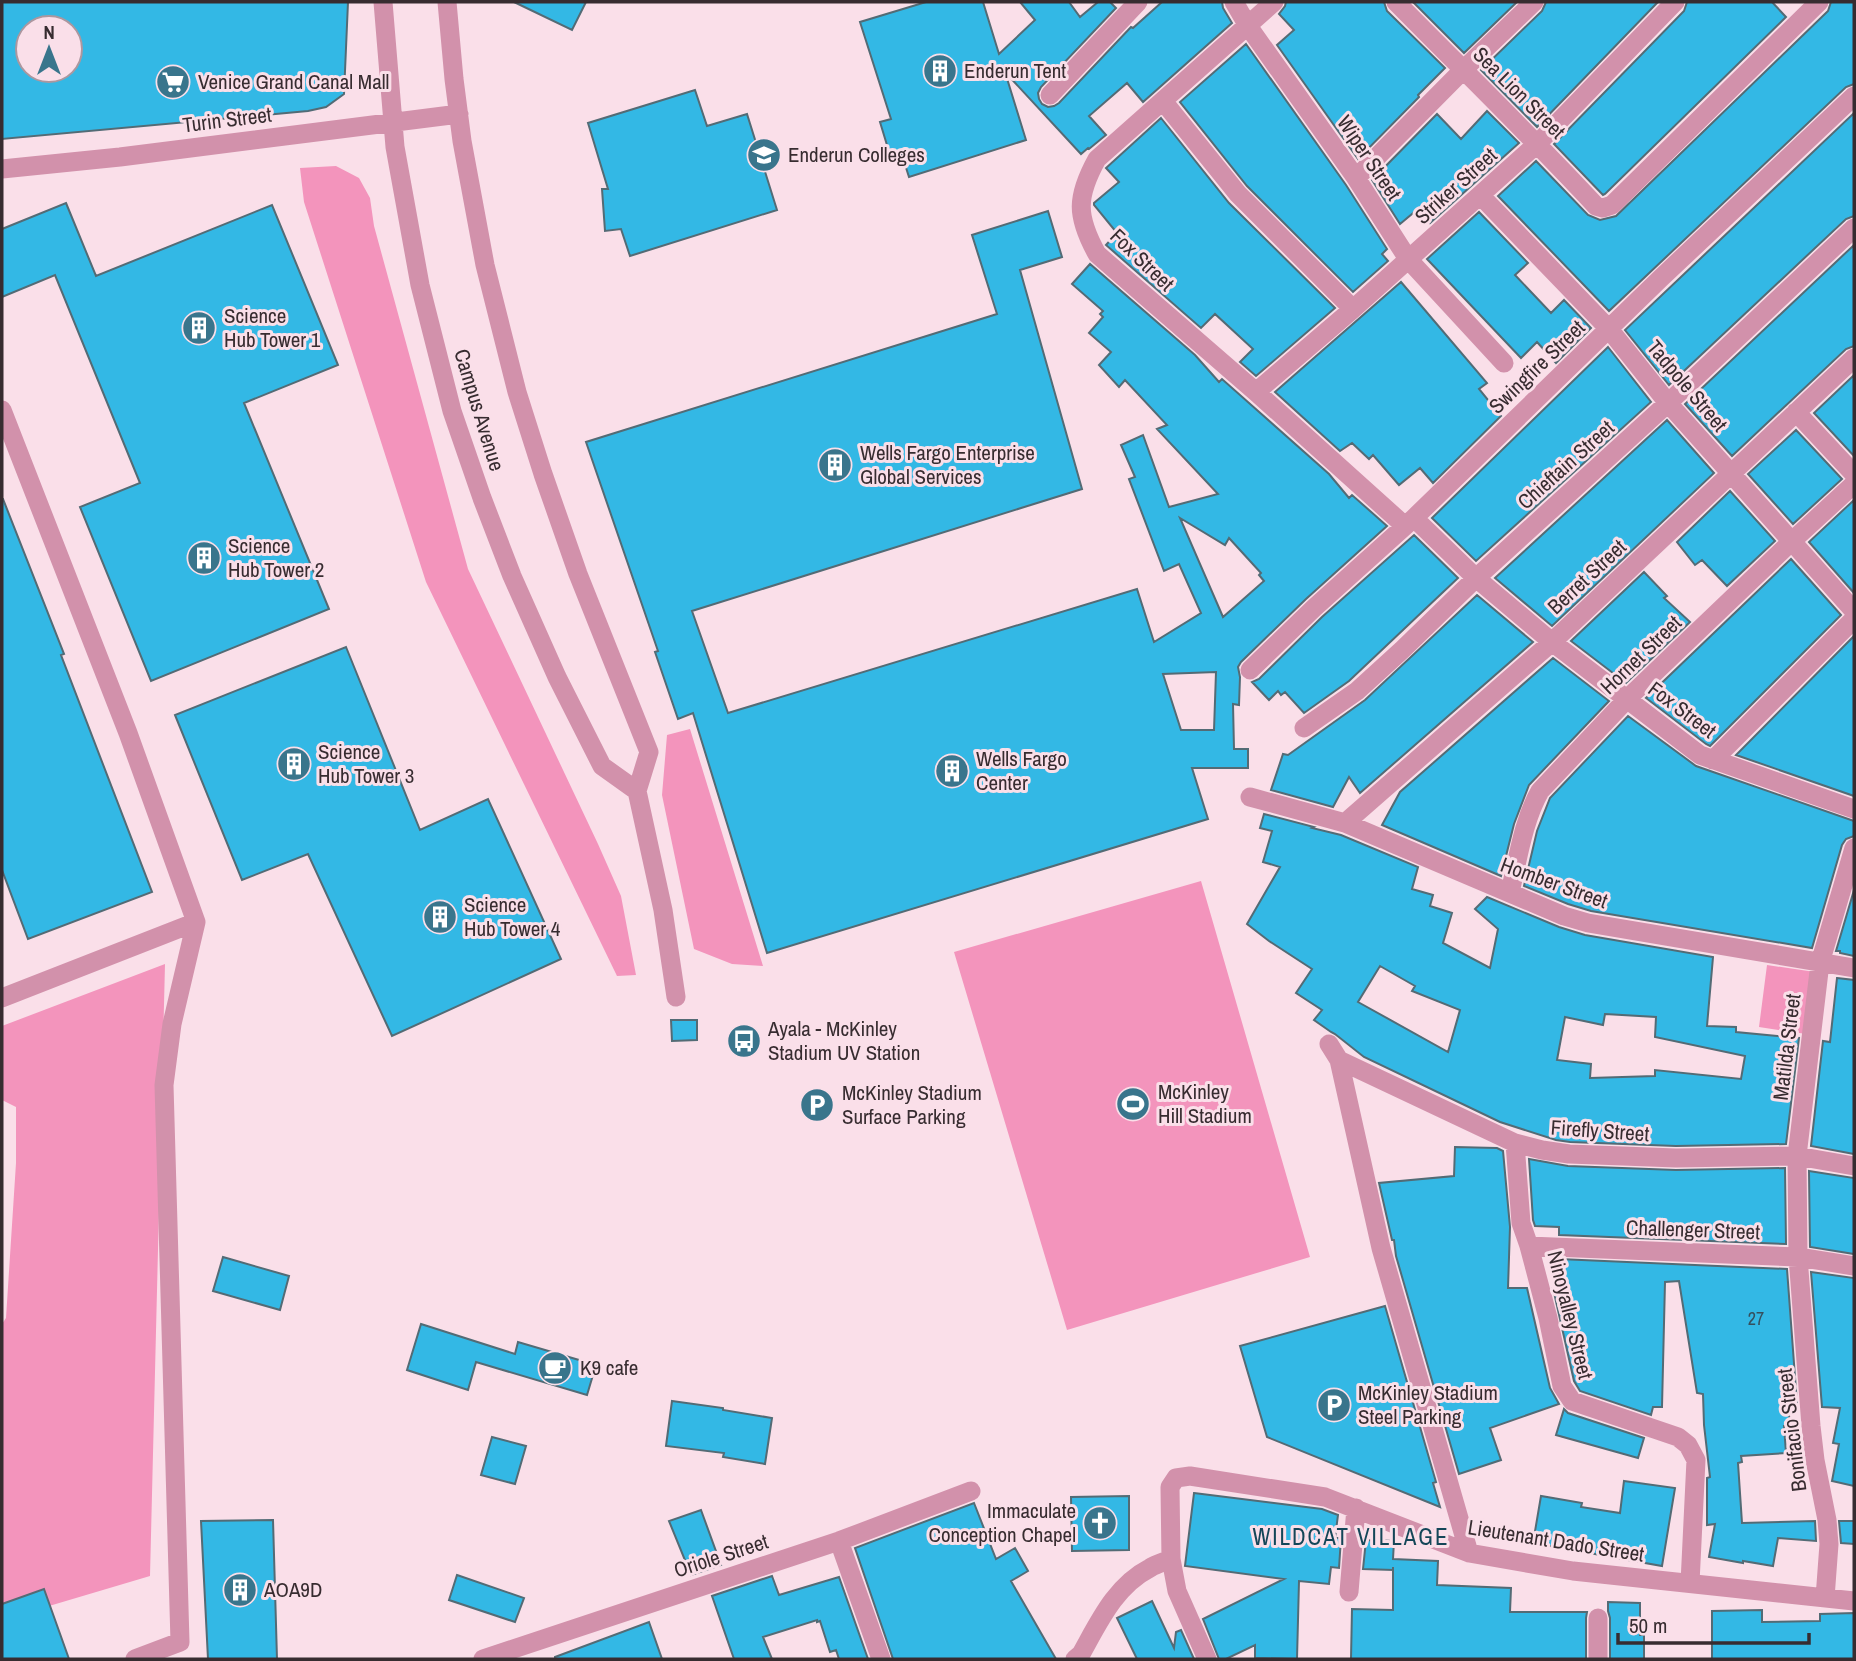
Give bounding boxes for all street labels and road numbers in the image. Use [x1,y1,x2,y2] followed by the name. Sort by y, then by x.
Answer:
[1467,40,1572,145] street label: Sea Lion Street
[181,100,273,139] street label: Turin Street
[1330,110,1409,206] street label: Wiper Street
[1408,141,1503,230] street label: Striker Street
[1104,222,1181,298] street label: Fox Street
[1482,313,1591,420] street label: Swingfire Street
[1640,334,1734,438] street label: Tadpole Street
[447,345,512,474] street label: Campus Avenue
[1511,413,1620,516] street label: Chieftain Street
[1541,533,1632,621] street label: Berret Street
[1594,608,1688,701] street label: Hornet Street
[1642,674,1723,745] street label: Fox Street
[1497,850,1612,915] street label: Homber Street
[1766,992,1807,1102] street label: Matilda Street
[1550,1113,1650,1148] street label: Firefly Street
[1626,1213,1761,1246] street label: Challenger Street
[1541,1248,1600,1382] street label: Ninoyalley Street
[1770,1367,1813,1493] street label: Bonifacio Street
[1466,1512,1646,1569] street label: Lieutenant Dado Street
[670,1527,772,1584] street label: Oriole Street

